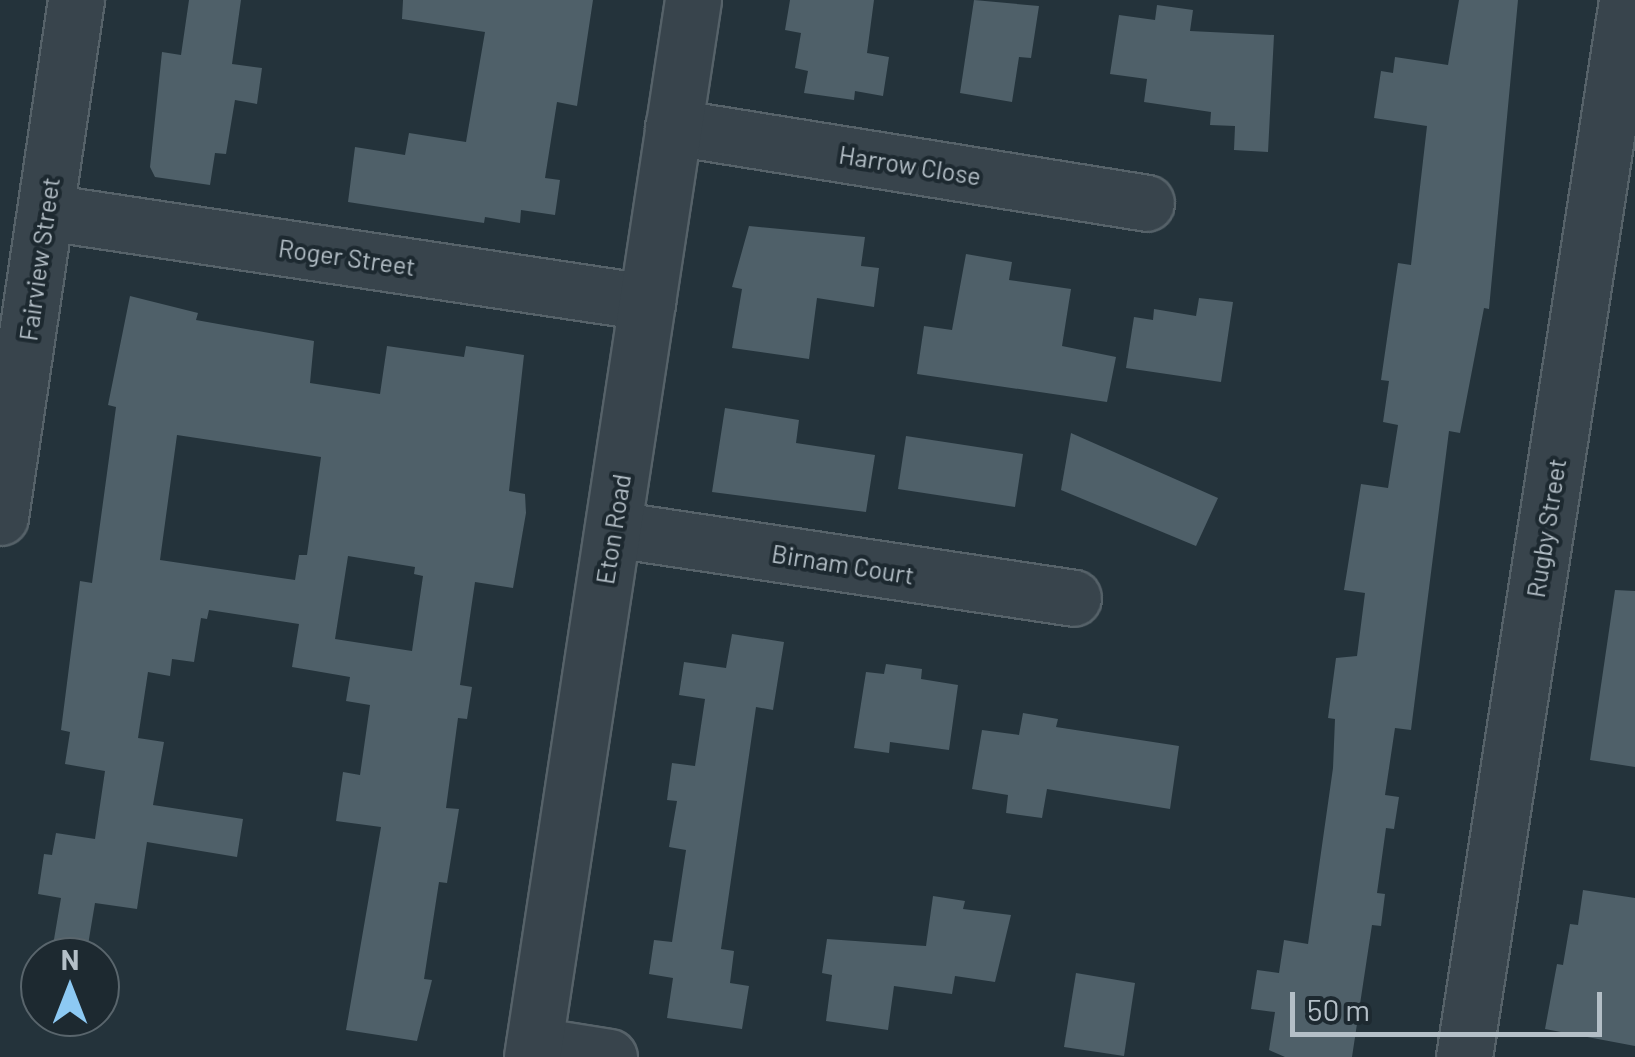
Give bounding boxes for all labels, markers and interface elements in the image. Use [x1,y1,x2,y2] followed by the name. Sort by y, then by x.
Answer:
[837,139,983,191] street label: Harrow Close
[13,175,65,343] street label: Fairview Street
[277,233,417,281] street label: Roger Street
[1520,456,1572,600] street label: Rugby Street
[589,472,637,586] street label: Eton Road
[770,538,916,590] street label: Birnam Court
[20,937,120,1037] north arrow
[61,942,79,976] text: N
[1295,972,1608,1034] scale bar
[1307,991,1370,1027] text: 50 m

